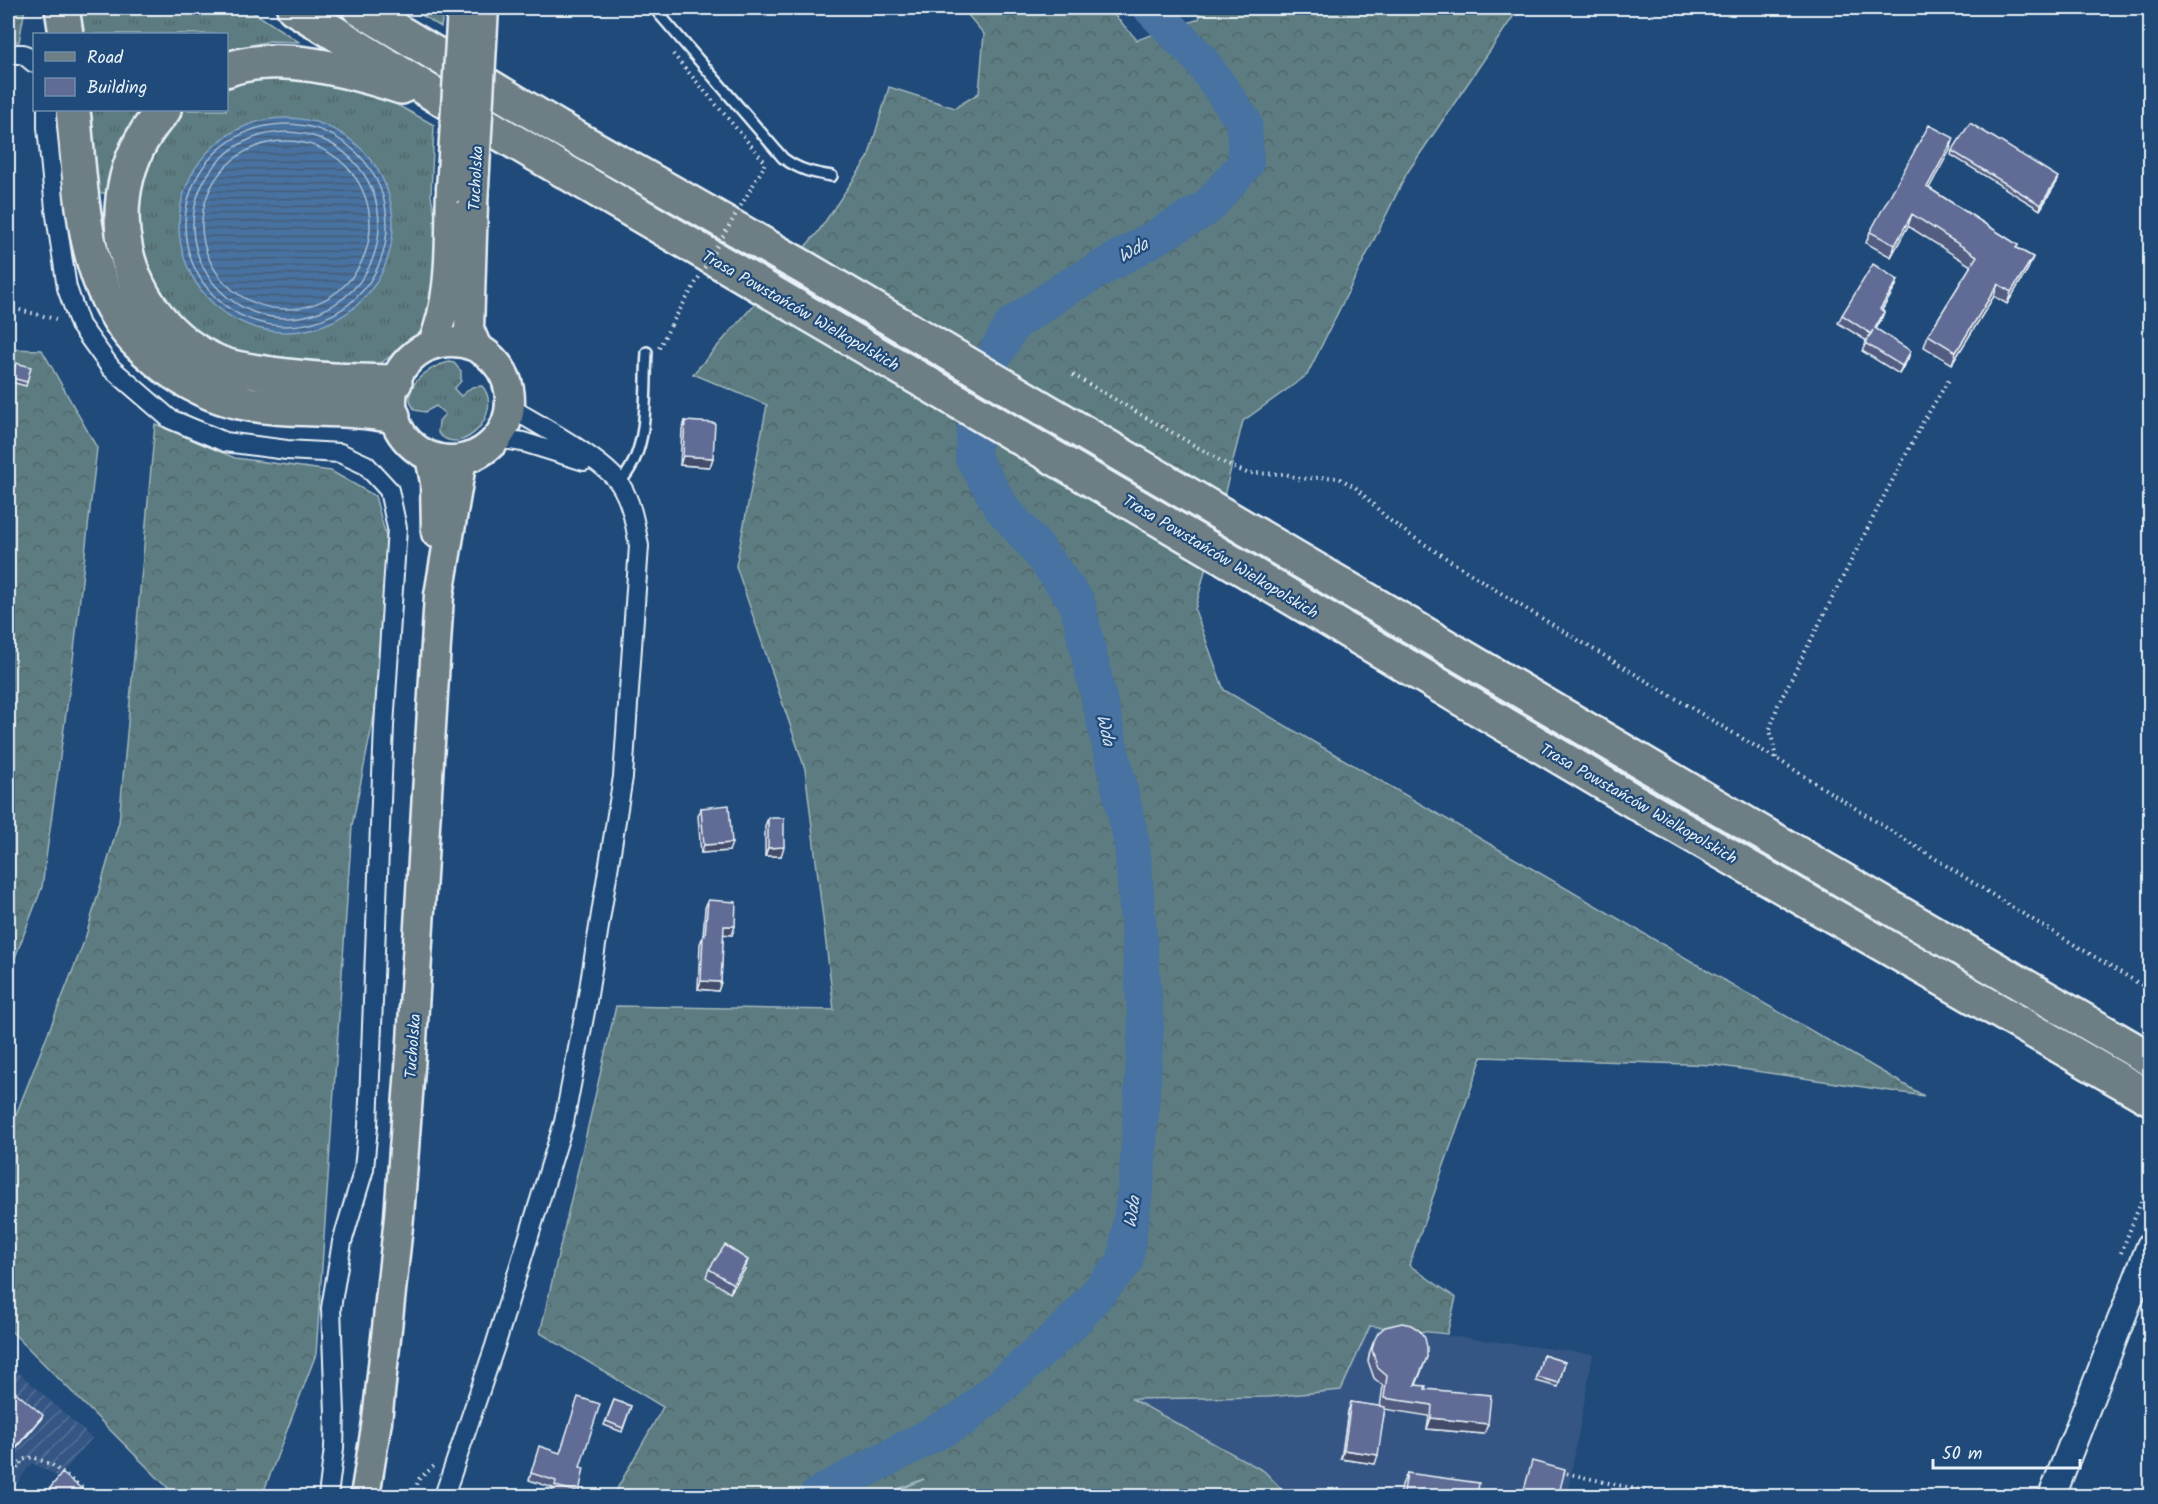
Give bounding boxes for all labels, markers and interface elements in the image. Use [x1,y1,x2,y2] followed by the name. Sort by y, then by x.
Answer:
[33,33,228,111] legend
[87,44,124,73] text: Road
[87,74,147,103] text: Building
[462,145,491,211] street label: Tucholska
[1113,230,1156,272] water label: Wda
[697,244,904,378] street label: Trasa Powstańców Wielkopolskich
[1118,489,1323,626] street label: Trasa Powstańców Wielkopolskich
[1087,712,1123,750] water label: Wda
[1535,737,1742,871] street label: Trasa Powstańców Wielkopolskich
[399,1013,428,1079] street label: Tucholska
[1117,1193,1150,1230] water label: Wda
[1933,1432,2080,1470] scale bar
[1942,1440,1982,1469] text: 50 m

